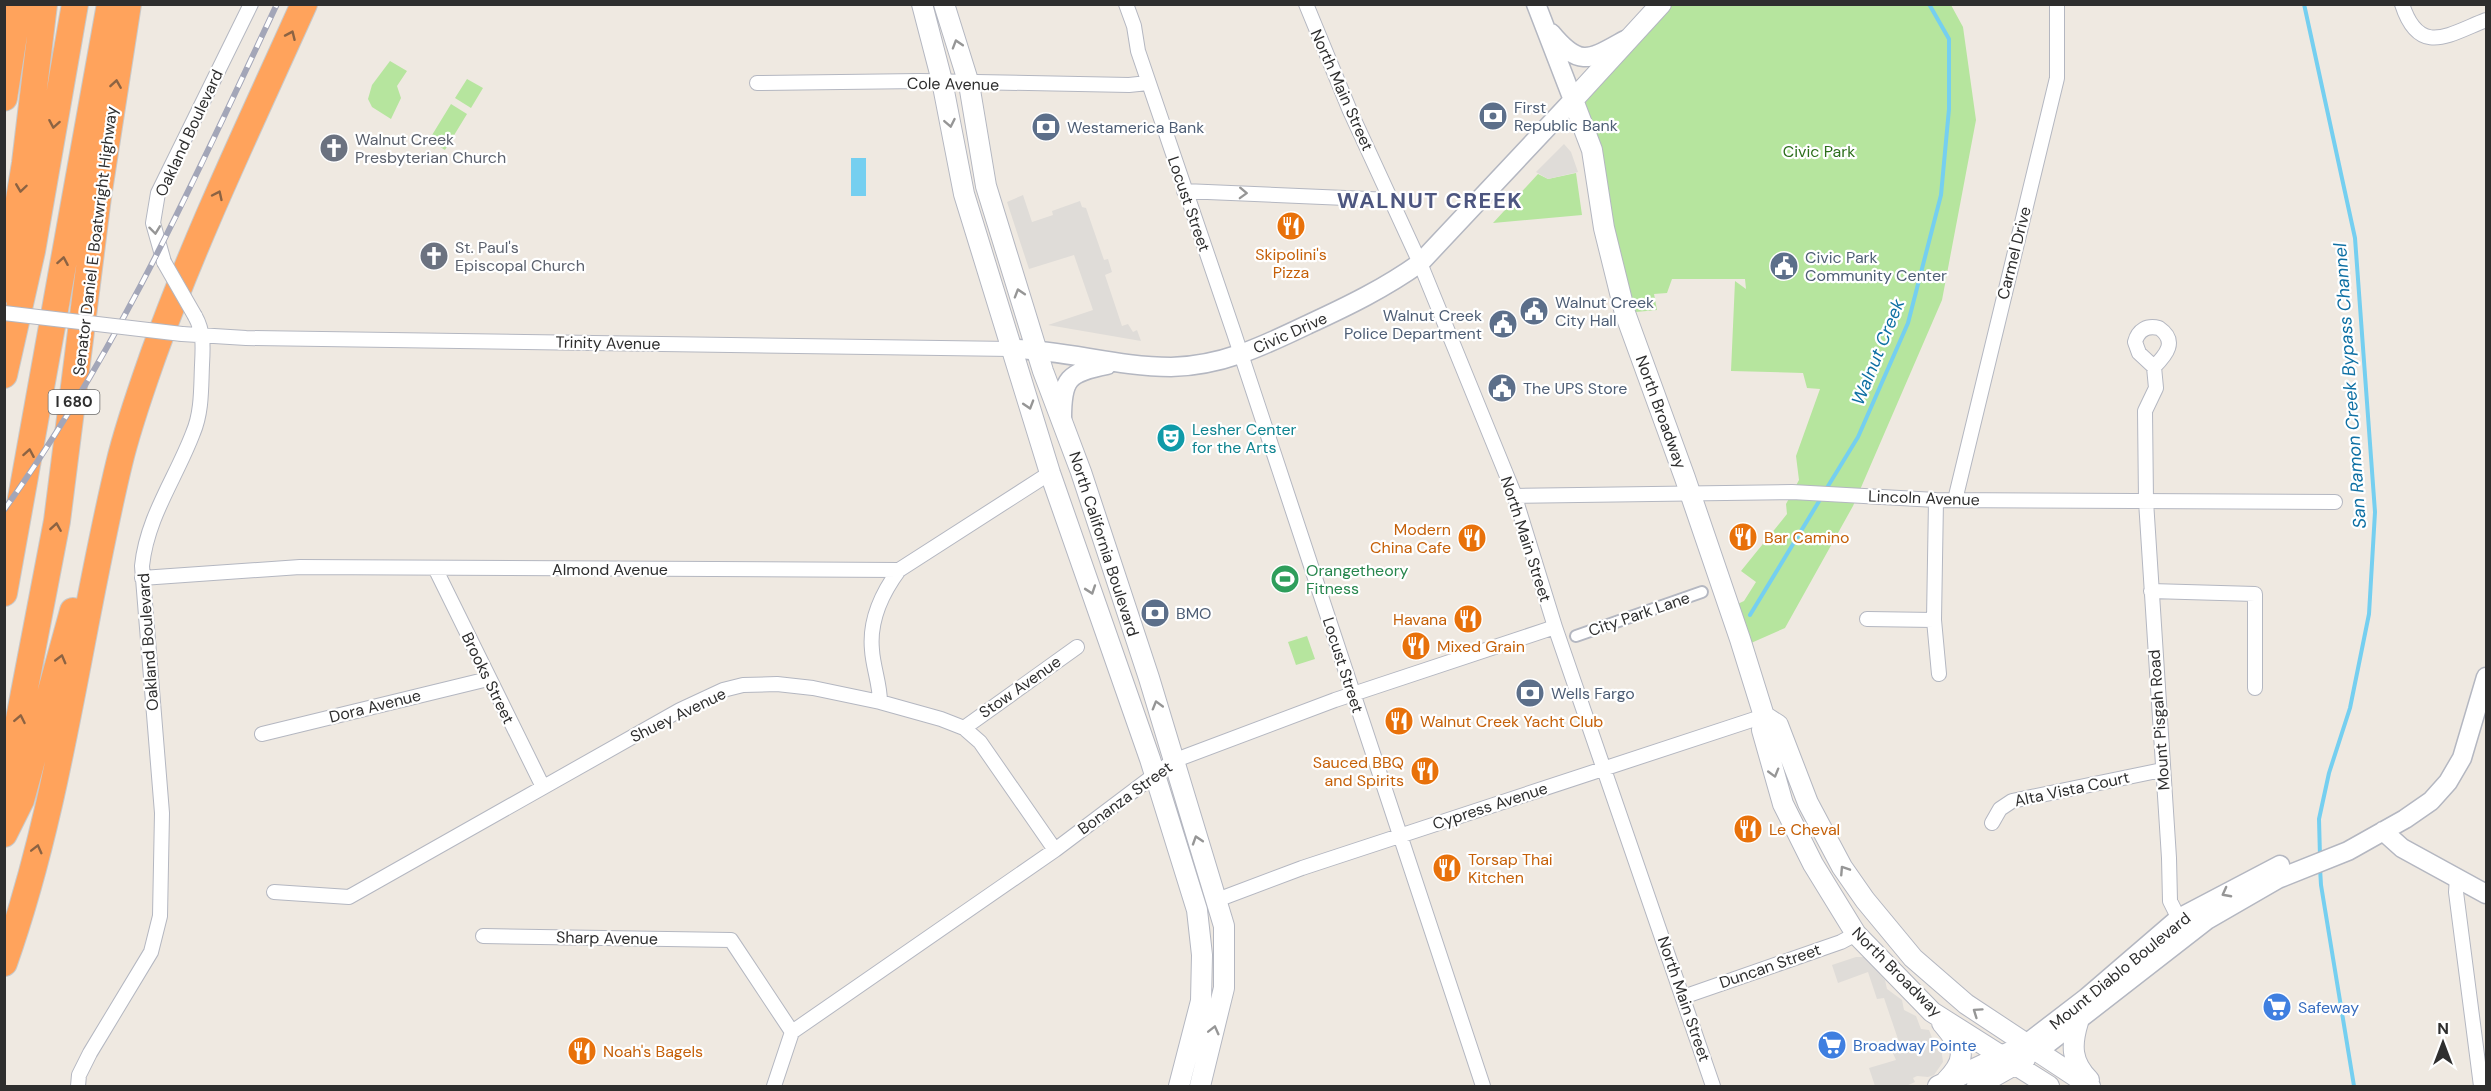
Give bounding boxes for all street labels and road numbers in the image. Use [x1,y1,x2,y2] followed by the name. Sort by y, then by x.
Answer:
[1306,26,1378,154] street label: North Main Street
[150,66,228,200] street label: Oakland Boulevard
[907,73,999,95] street label: Cole Avenue
[68,105,122,377] street label: Senator Daniel E Boatwright Highway
[1163,154,1215,254] street label: Locust Street
[1992,204,2036,302] street label: Carmel Drive
[1250,307,1330,359] street label: Civic Drive
[556,332,660,354] street label: Trinity Avenue
[1631,353,1691,472] street label: North Broadway
[48,390,100,414] road number: I 680
[1064,449,1144,639] street label: North California Boulevard
[1496,473,1556,605] street label: North Main Street
[1868,486,1980,510] street label: Lincoln Avenue
[552,559,668,580] street label: Almond Avenue
[133,572,163,712] street label: Oakland Boulevard
[1585,587,1693,641] street label: City Park Lane
[1318,614,1368,716] street label: Locust Street
[457,629,519,727] street label: Brooks Street
[2144,649,2174,791] street label: Mount Pisgah Road
[975,651,1065,723] street label: Stow Avenue
[627,683,729,747] street label: Shuey Avenue
[327,684,423,728] street label: Dora Avenue
[1074,757,1176,839] street label: Bonanza Street
[2012,767,2132,811] street label: Alta Vista Court
[1430,778,1550,834] street label: Cypress Avenue
[2045,908,2195,1034] street label: Mount Diablo Boulevard
[1848,923,1947,1022] street label: North Broadway
[556,927,658,949] street label: Sharp Avenue
[1653,934,1715,1064] street label: North Main Street
[1716,939,1824,993] street label: Duncan Street

